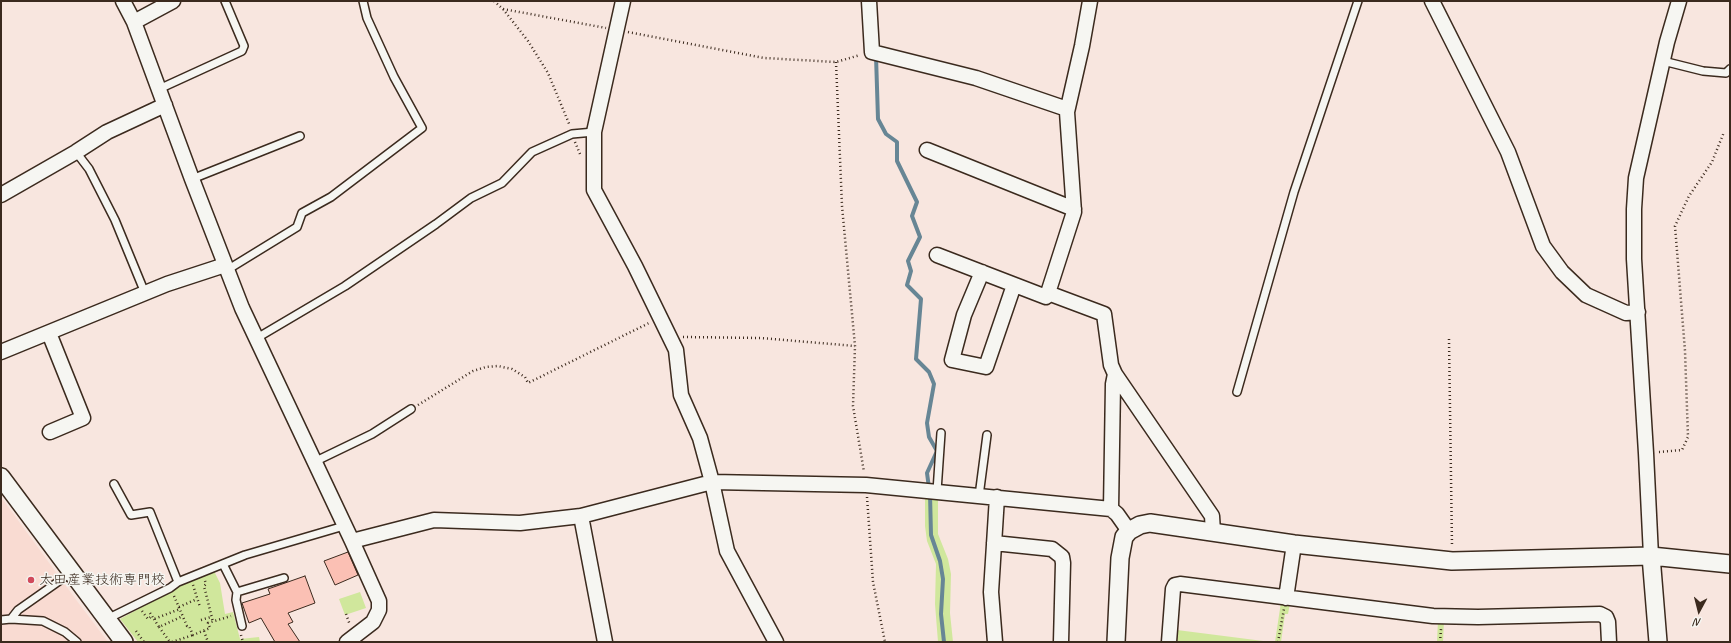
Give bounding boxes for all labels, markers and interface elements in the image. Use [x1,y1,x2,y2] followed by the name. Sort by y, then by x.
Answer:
[39,572,165,588] place label: 太田産業技術専門校
[26,575,36,585] marker: 太田産業技術専門校
[1679,591,1719,631] north arrow
[1693,616,1702,630] text: N

